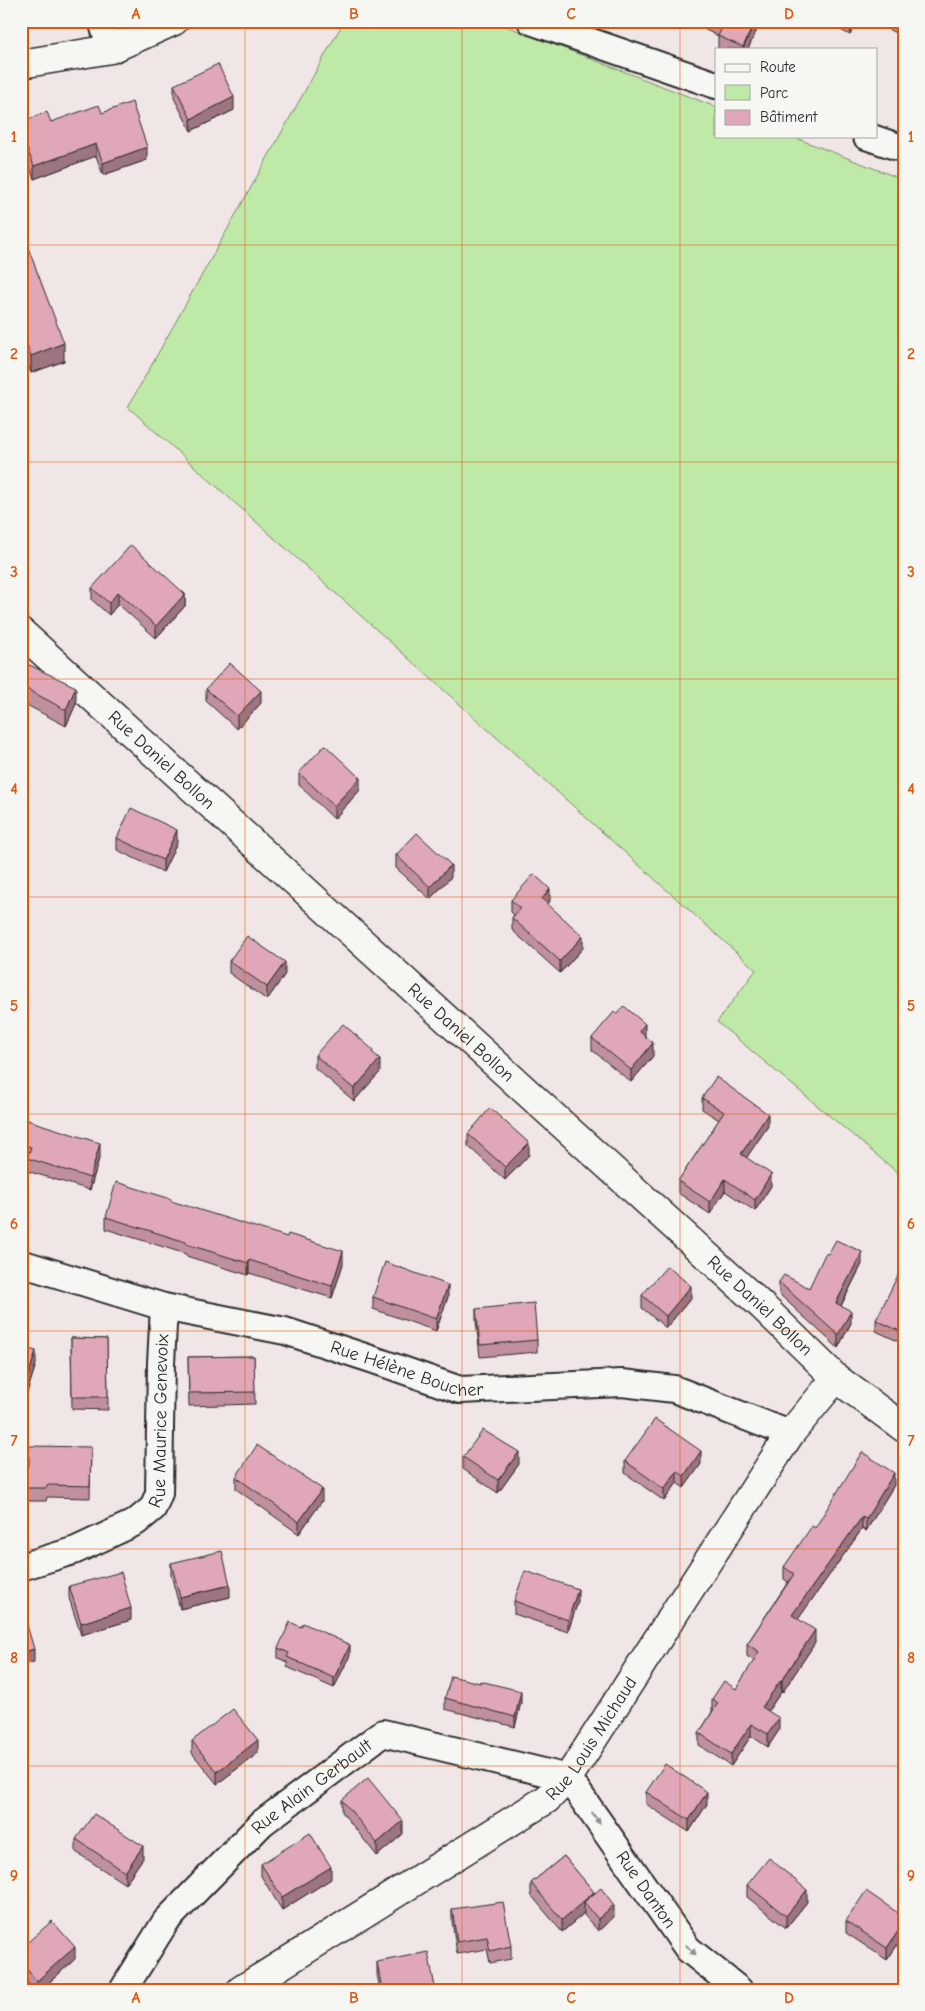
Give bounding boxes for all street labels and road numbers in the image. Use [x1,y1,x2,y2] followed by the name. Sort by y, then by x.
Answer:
[104,706,219,814] street label: Rue Daniel Bollon
[403,979,519,1086] street label: Rue Daniel Bollon
[703,1251,817,1360] street label: Rue Daniel Bollon
[144,1333,173,1511] street label: Rue Maurice Genevoix
[328,1336,485,1401] street label: Rue Hélène Boucher
[541,1673,641,1805] street label: Rue Louis Michaud
[247,1734,377,1838] street label: Rue Alain Gerbault
[612,1847,681,1932] street label: Rue Danton

